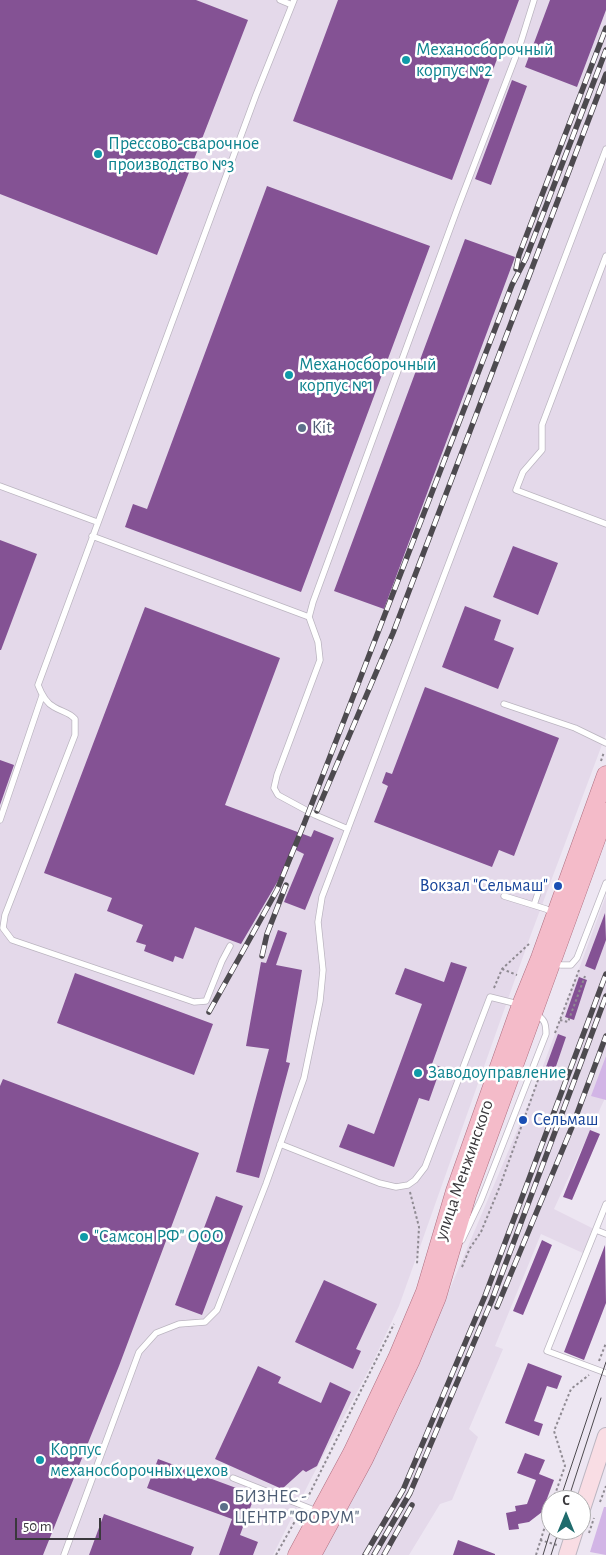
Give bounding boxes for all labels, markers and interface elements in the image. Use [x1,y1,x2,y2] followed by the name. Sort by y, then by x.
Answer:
[416,39,554,82] place label: Механосборочный корпус №2
[400,54,412,66] marker: Механосборочный корпус №2
[108,133,259,176] place label: Прессово-сварочное производство №3
[92,148,104,160] marker: Прессово-сварочное производство №3
[299,354,437,396] place label: Механосборочный корпус №1
[283,369,295,381] marker: Механосборочный корпус №1
[312,417,332,439] place label: Kit
[296,422,308,434] marker: Kit
[420,875,548,897] place label: Вокзал "Сельмаш"
[552,880,564,892] marker: Вокзал "Сельмаш"
[428,1062,566,1084] place label: Заводоуправление
[412,1067,424,1079] marker: Заводоуправление
[430,1097,498,1243] street label: улица Менжинского
[533,1109,599,1131] place label: Сельмаш
[517,1114,529,1126] marker: Сельмаш
[94,1226,224,1248] place label: "Самсон РФ" ООО
[78,1231,90,1243] marker: "Самсон РФ" ООО
[50,1439,228,1482] place label: Корпус механосборочных цехов
[34,1454,46,1466] marker: Корпус механосборочных цехов
[234,1486,360,1528] place label: БИЗНЕС - ЦЕНТР "ФОРУМ"
[541,1490,591,1540] north arrow
[562,1494,570,1508] text: С
[218,1501,230,1513] marker: БИЗНЕС - ЦЕНТР "ФОРУМ"
[18,1508,104,1540] scale bar
[23,1519,52,1534] text: 50 m

